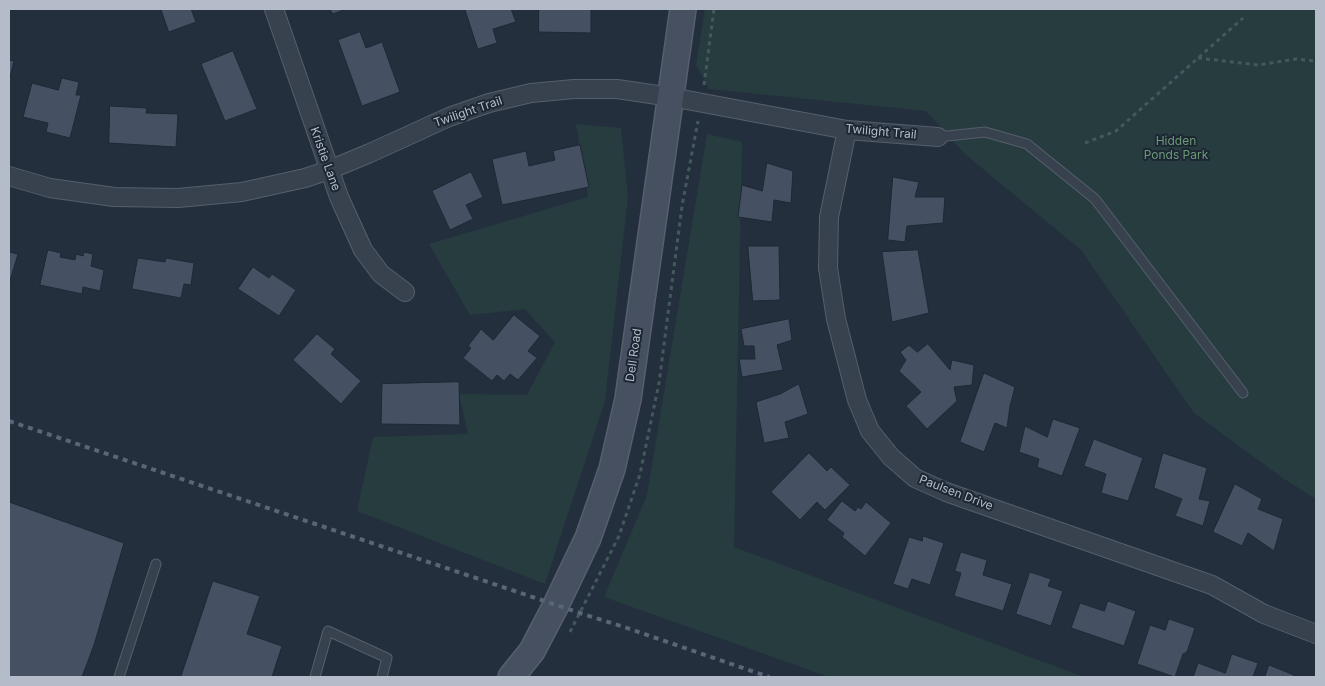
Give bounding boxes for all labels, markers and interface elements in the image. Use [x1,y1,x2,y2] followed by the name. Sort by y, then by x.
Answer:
[432,94,504,130] street label: Twilight Trail
[845,122,917,142] street label: Twilight Trail
[307,125,343,193] street label: Kristie Lane
[1144,134,1208,162] park label: Hidden Ponds Park
[623,327,645,383] street label: Dell Road
[917,472,995,514] street label: Paulsen Drive

